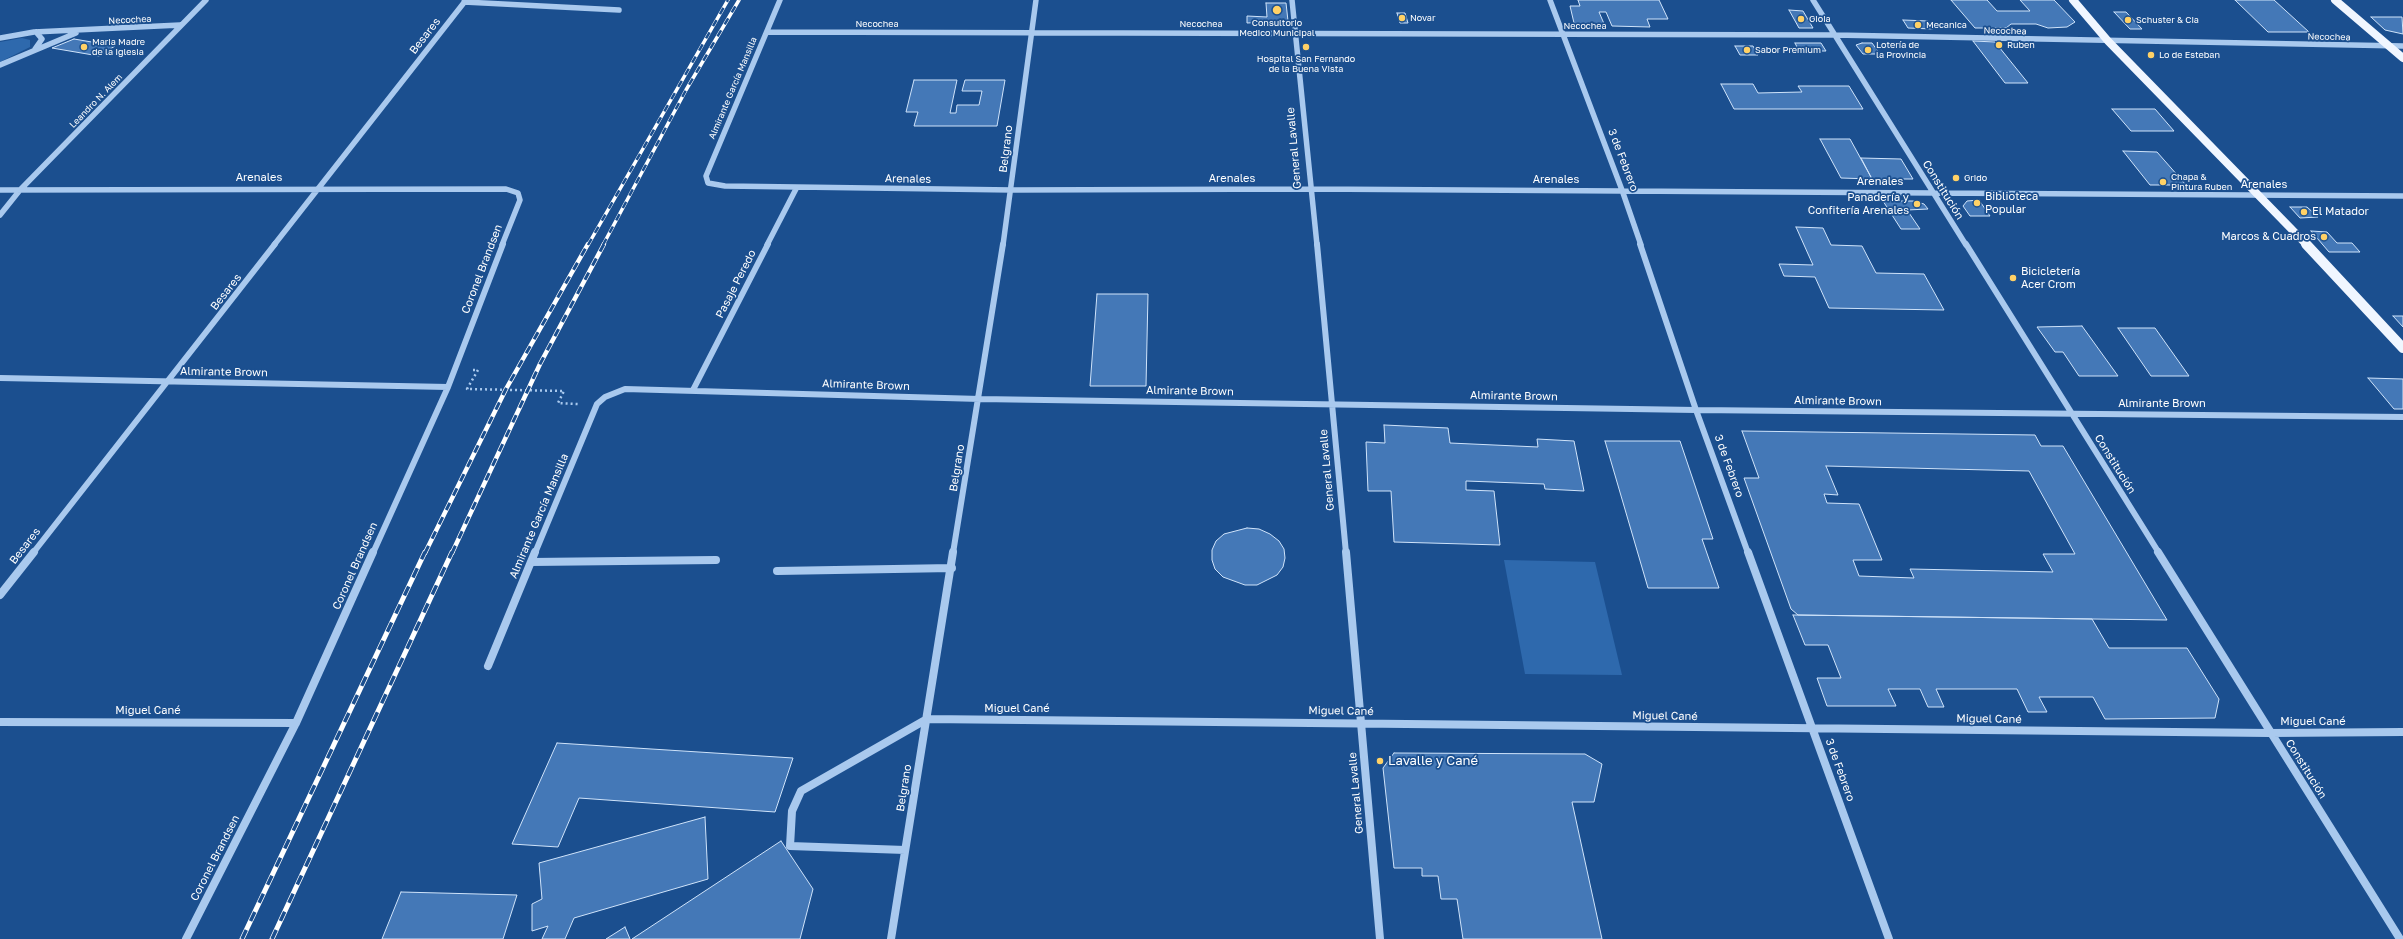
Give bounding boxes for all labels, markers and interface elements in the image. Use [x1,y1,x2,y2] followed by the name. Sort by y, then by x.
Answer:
[1271,4,1283,16] marker: Consultorio Medico Municipal
[108,13,152,27] street label: Necochea
[1397,13,1407,23] marker: Novar
[1410,13,1435,23] place label: Novar
[1796,14,1806,24] marker: Gioia
[1809,14,1831,24] place label: Gioia
[407,15,443,57] street label: Besares
[2123,15,2133,25] marker: Schuster & Cia
[2136,15,2199,25] place label: Schuster & Cia
[1239,18,1315,39] place label: Consultorio Medico Municipal
[855,19,899,29] street label: Necochea
[1179,19,1223,29] street label: Necochea
[1913,20,1923,30] marker: Mecanica
[1926,20,1967,30] place label: Mecanica
[1563,21,1607,31] street label: Necochea
[1983,25,2027,37] street label: Necochea
[2307,31,2351,43] street label: Necochea
[707,35,759,141] street label: Almirante García Mansilla
[92,37,145,58] place label: Maria Madre de la Iglesia
[1876,40,1926,61] place label: Lotería de la Provincia
[1994,40,2004,50] marker: Ruben
[2007,40,2035,50] place label: Ruben
[79,42,89,52] marker: Maria Madre de la Iglesia
[1301,42,1311,52] marker: Hospital San Fernando de la Buena Vista
[1742,45,1752,55] marker: Sabor Premium
[1755,45,1821,55] place label: Sabor Premium
[1863,45,1873,55] marker: Lotería de la Provincia
[2146,50,2156,60] marker: Lo de Esteban
[2159,50,2220,60] place label: Lo de Esteban
[1257,54,1355,75] place label: Hospital San Fernando de la Buena Vista
[67,72,125,130] street label: Leandro N. Alem
[1284,107,1304,189] street label: General Lavalle
[997,125,1015,173] street label: Belgrano
[1605,127,1641,193] street label: 3 de Febrero
[1920,158,1966,222] street label: Constitución
[236,171,282,185] street label: Arenales
[885,172,931,186] street label: Arenales
[1209,172,1255,186] street label: Arenales
[2171,172,2232,193] place label: Chapa & Pintura Ruben
[1533,173,1579,187] street label: Arenales
[1951,173,1961,183] marker: Grido
[1964,173,1987,183] place label: Grido
[1857,175,1903,189] street label: Arenales
[2158,177,2168,187] marker: Chapa & Pintura Ruben
[2241,178,2287,192] street label: Arenales
[1985,190,2038,216] place label: Biblioteca Popular
[1808,191,1909,217] place label: Panadería y Confitería Arenales
[1972,198,1982,208] marker: Biblioteca Popular
[1912,199,1922,209] marker: Panadería y Confitería Arenales
[2312,205,2369,219] place label: El Matador
[2299,207,2309,217] marker: El Matador
[459,223,505,315] street label: Coronel Brandsen
[2221,230,2316,244] place label: Marcos & Cuadros
[2319,232,2329,242] marker: Marcos & Cuadros
[713,248,759,320] street label: Pasaje Peredo
[2021,265,2080,291] place label: Bicicletería Acer Crom
[208,271,244,313] street label: Besares
[2008,273,2018,283] marker: Bicicletería Acer Crom
[180,365,268,379] street label: Almirante Brown
[822,377,910,393] street label: Almirante Brown
[1146,384,1234,398] street label: Almirante Brown
[1470,389,1558,403] street label: Almirante Brown
[1794,394,1882,408] street label: Almirante Brown
[2118,397,2206,411] street label: Almirante Brown
[1317,429,1337,511] street label: General Lavalle
[2092,432,2138,496] street label: Constitución
[1712,433,1746,499] street label: 3 de Febrero
[947,443,967,493] street label: Belgrano
[507,452,571,580] street label: Almirante García Mansilla
[330,520,380,612] street label: Coronel Brandsen
[7,525,43,567] street label: Besares
[984,702,1050,716] street label: Miguel Cané
[115,704,181,718] street label: Miguel Cané
[1308,704,1374,718] street label: Miguel Cané
[1632,709,1698,723] street label: Miguel Cané
[1956,712,2022,726] street label: Miguel Cané
[2280,715,2346,729] street label: Miguel Cané
[1823,737,1857,803] street label: 3 de Febrero
[2283,737,2329,801] street label: Constitución
[1346,752,1366,834] street label: General Lavalle
[1388,753,1478,769] place label: Lavalle y Cané
[1375,756,1385,766] marker: Lavalle y Cané
[894,763,914,813] street label: Belgrano
[188,813,242,903] street label: Coronel Brandsen

